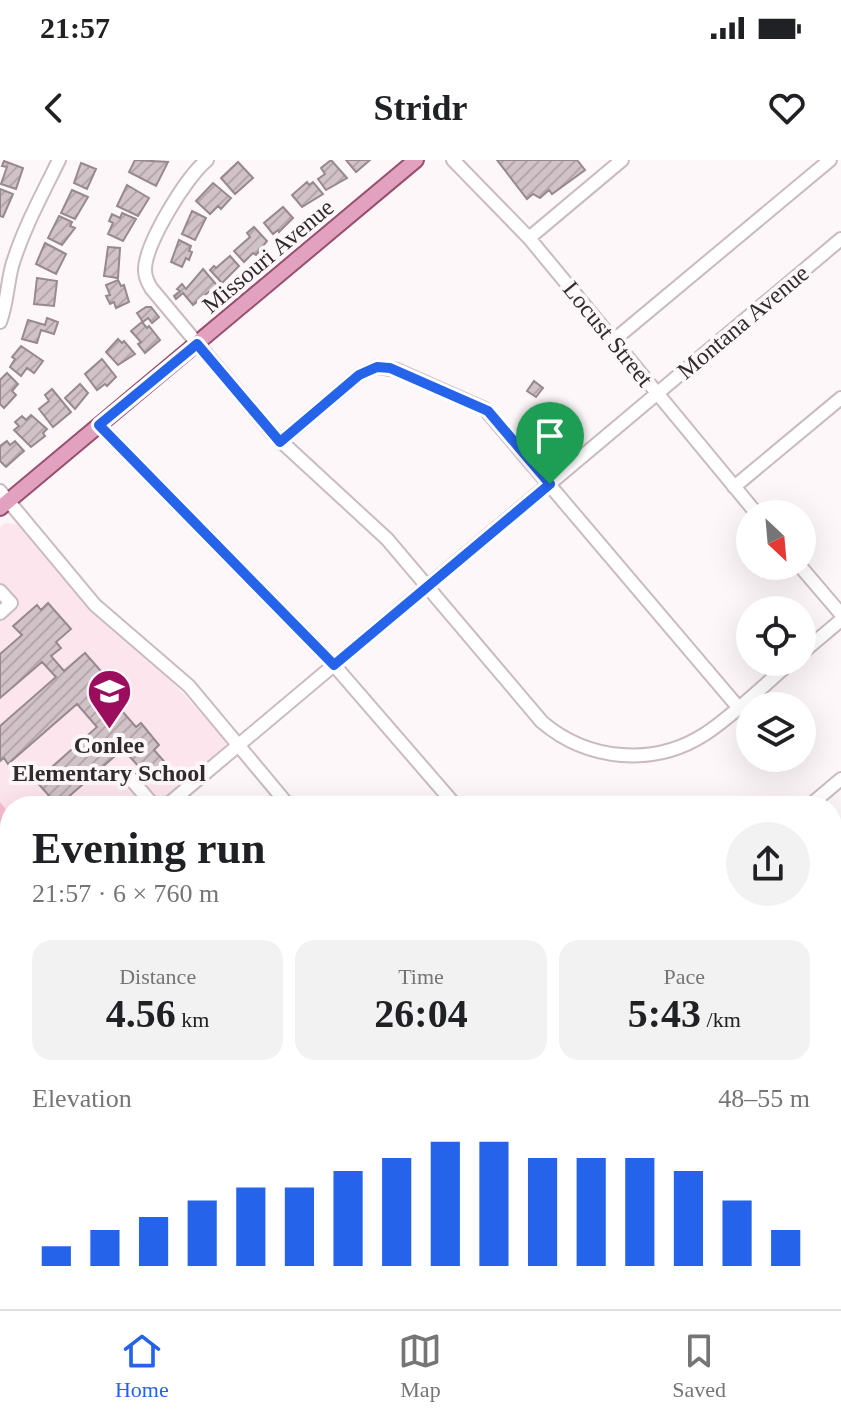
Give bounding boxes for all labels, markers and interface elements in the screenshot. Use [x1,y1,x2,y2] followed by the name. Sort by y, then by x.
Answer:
[40,11,110,44] text: 21:57
[32,86,76,130] icon: back
[765,86,809,130] icon: heart
[374,88,468,128] text: Stridr
[197,194,339,318] street label: Missouri Avenue
[672,260,814,384] street label: Montana Avenue
[558,276,658,392] street label: Locust Street
[516,402,584,484] pin
[528,414,572,458] icon: arrive
[736,500,816,580] north arrow
[736,500,816,772] map controls
[736,596,816,676] button: locate
[85,667,133,730] school or university icon: Conlee Elementary School
[736,692,816,772] button: layers
[12,732,206,786] place label: Conlee Elementary School
[726,822,810,906] button: share
[32,824,266,873] text: Evening run
[32,879,219,908] text: 21:57 · 6 × 760 m
[119,964,196,989] text: Distance
[398,964,444,989] text: Time
[664,964,705,989] text: Pace
[106,991,176,1036] text: 4.56
[374,991,468,1036] text: 26:04
[628,991,701,1036] text: 5:43
[176,1007,209,1032] text: km
[701,1007,741,1032] text: /km
[32,1084,132,1113] text: Elevation
[718,1084,810,1113] text: 48–55 m
[115,1329,169,1403] tab: Home
[398,1329,442,1403] tab: Map
[672,1329,726,1403] tab: Saved

